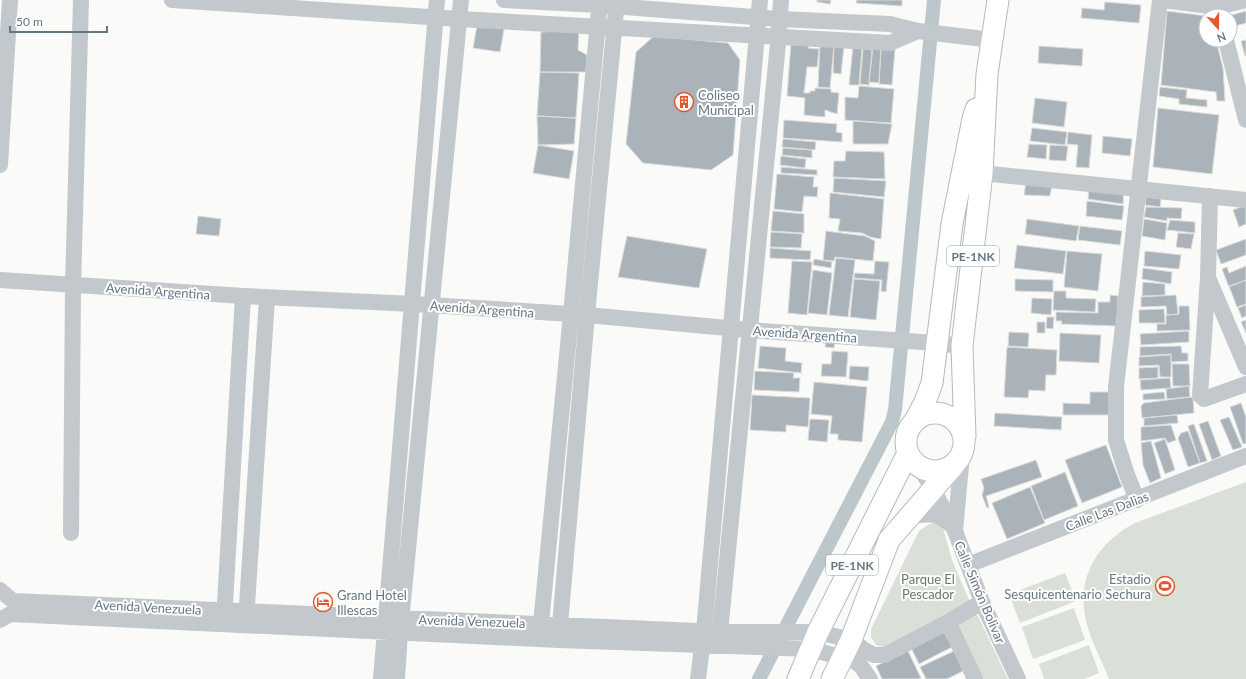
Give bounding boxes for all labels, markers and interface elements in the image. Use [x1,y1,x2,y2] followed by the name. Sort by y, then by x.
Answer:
[10,8,107,34] scale bar
[1198,8,1238,48] north arrow
[16,14,43,29] text: 50 m
[1215,30,1228,45] text: N
[698,87,754,118] place label: Coliseo Municipal
[673,91,695,113] building icon: Coliseo Municipal
[947,246,999,266] road number: PE-1NK
[105,279,211,303] street label: Avenida Argentina
[429,297,535,321] street label: Avenida Argentina
[752,322,858,346] street label: Avenida Argentina
[1063,488,1151,534] street label: Calle Las Dalias
[951,538,1009,646] street label: Calle Simón Bolivar
[826,555,878,575] road number: PE-1NK
[901,571,955,602] park label: Parque El Pescador
[1004,571,1151,602] place label: Estadio Sesquicentenario Sechura
[1154,575,1176,597] sports icon: Estadio Sesquicentenario Sechura
[337,587,407,618] place label: Grand Hotel Illescas
[312,591,334,613] hotel icon: Grand Hotel Illescas
[94,596,202,618] street label: Avenida Venezuela
[418,611,526,631] street label: Avenida Venezuela

